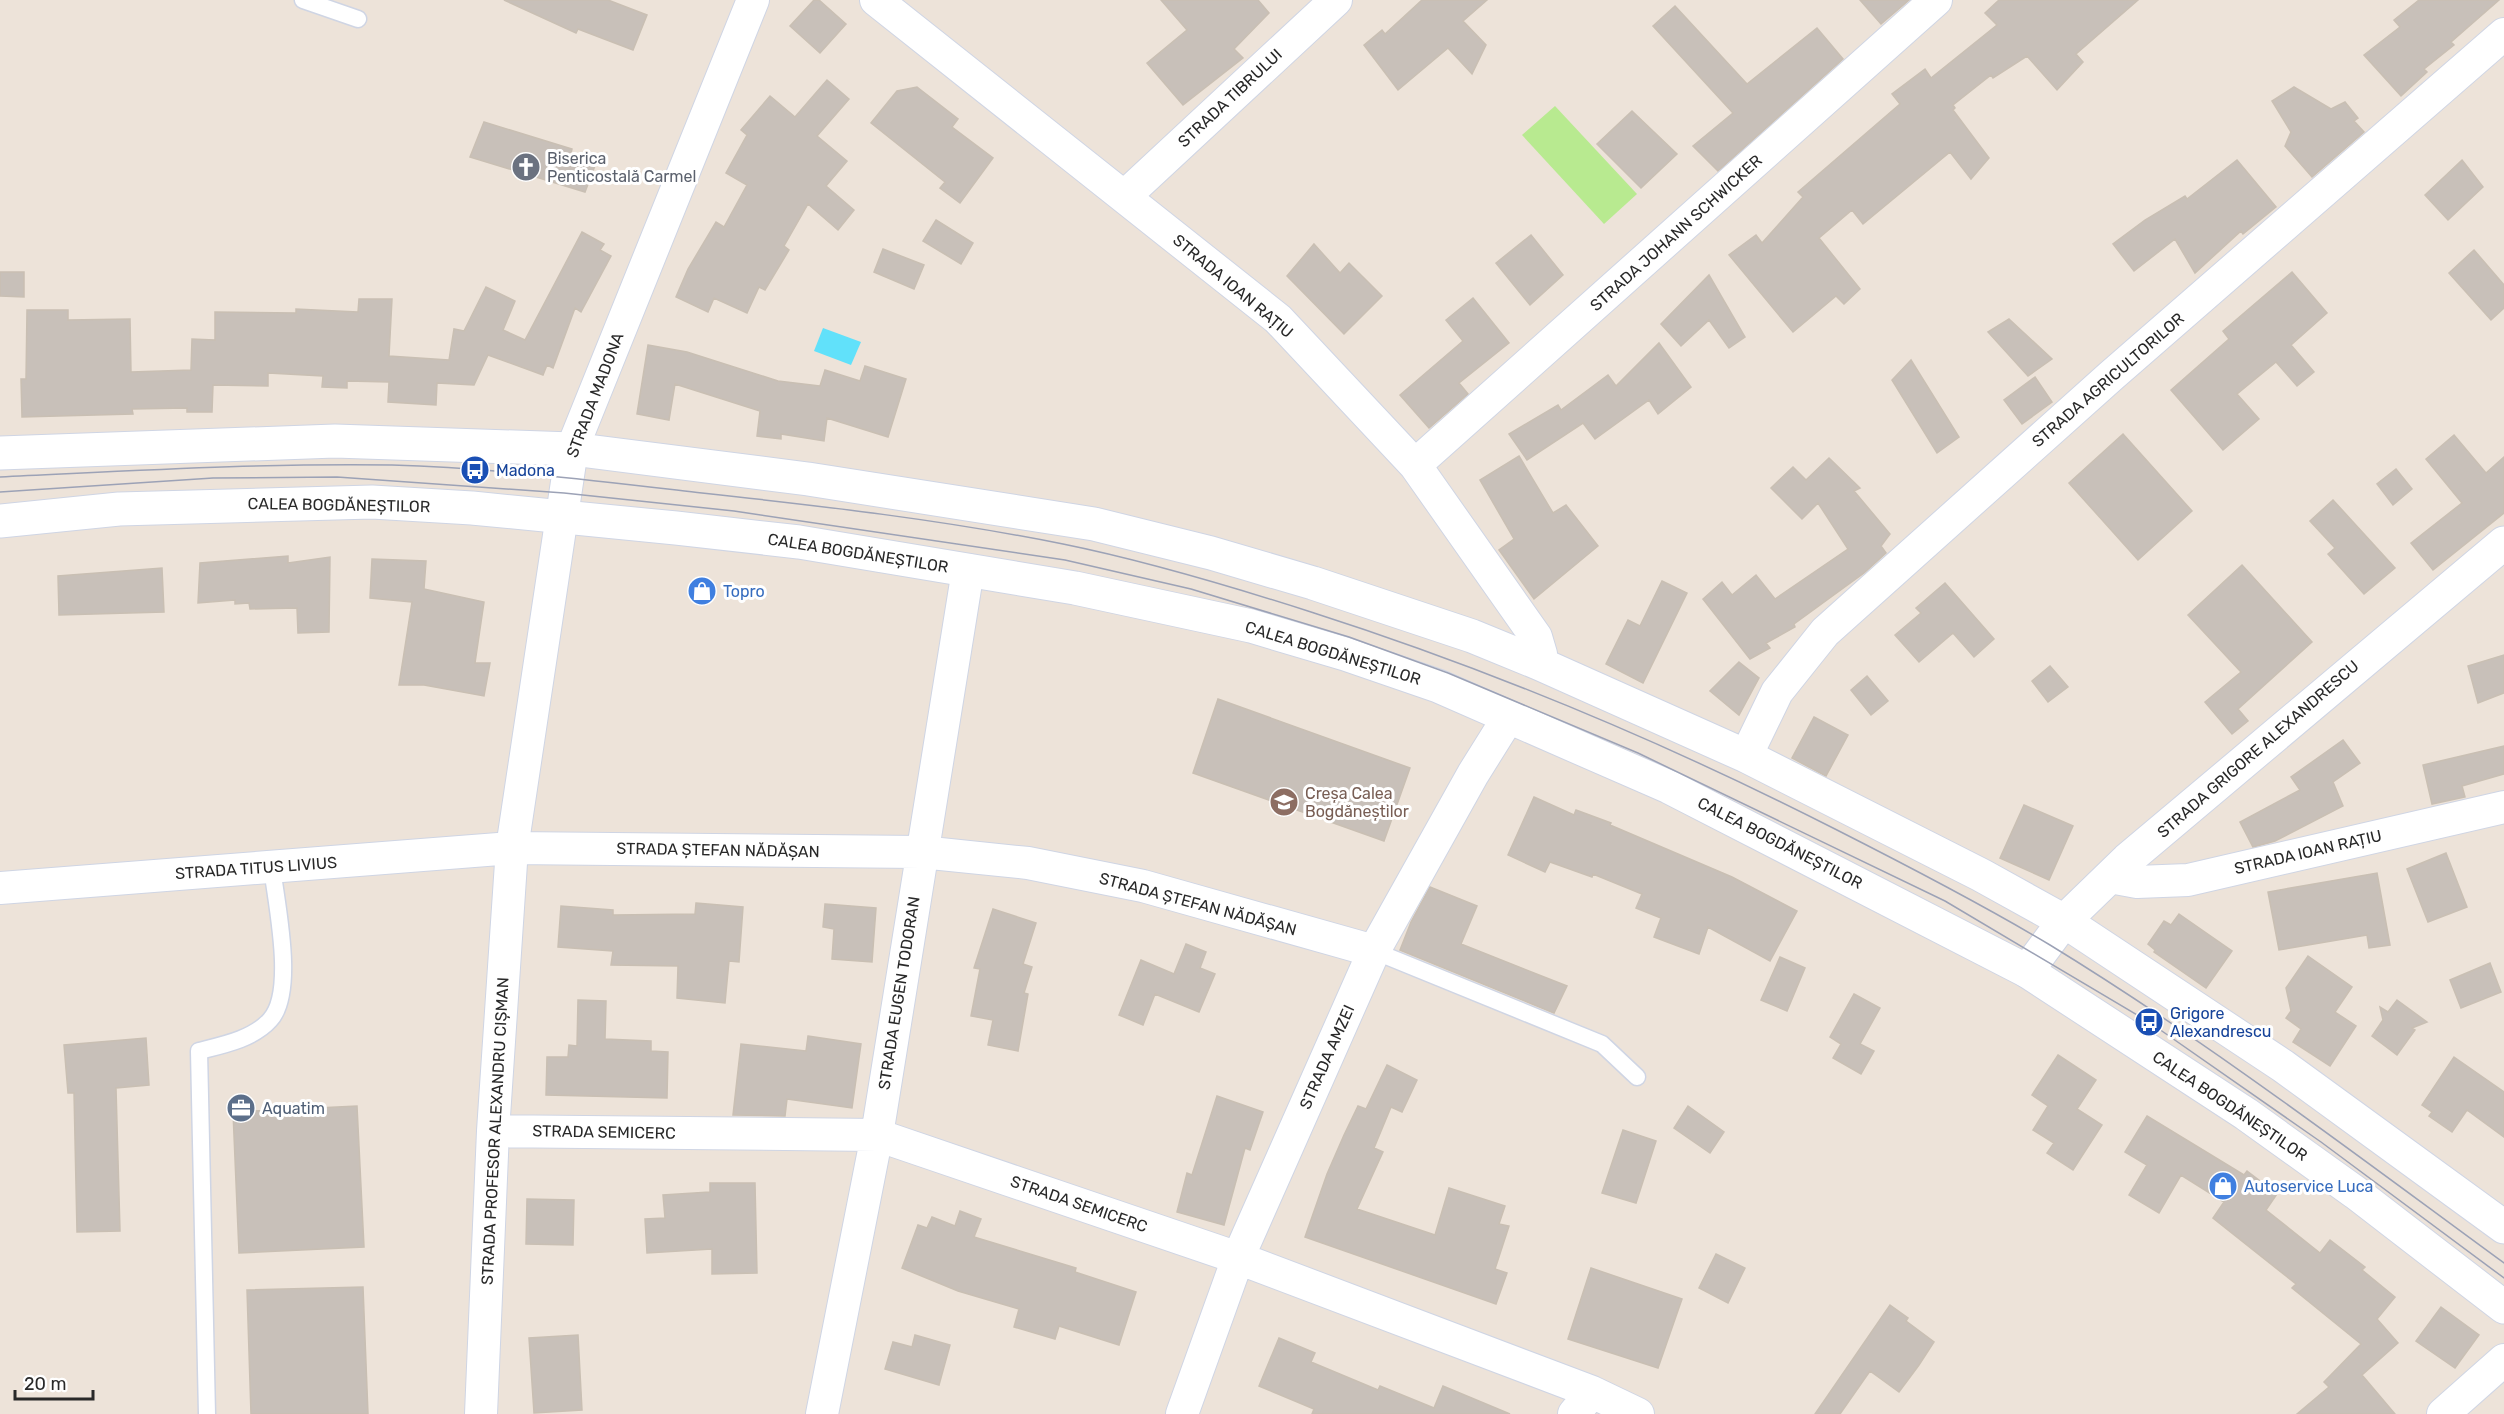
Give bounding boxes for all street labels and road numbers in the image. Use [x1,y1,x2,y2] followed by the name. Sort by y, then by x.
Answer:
[1174,45,1286,151] street label: STRADA TIBRULUI
[1586,151,1766,315] street label: STRADA JOHANN SCHWICKER
[1169,230,1297,342] street label: STRADA IOAN RAȚIU
[2028,309,2188,451] street label: STRADA AGRICULTORILOR
[562,330,628,460] street label: STRADA MADONA
[248,494,430,516] street label: CALEA BOGDĂNEȘTILOR
[766,529,950,577] street label: CALEA BOGDĂNEȘTILOR
[1243,617,1423,689] street label: CALEA BOGDĂNEȘTILOR
[2153,656,2363,842] street label: STRADA GRIGORE ALEXANDRESCU
[1694,793,1866,893] street label: CALEA BOGDĂNEȘTILOR
[2232,826,2384,878] street label: STRADA IOAN RAȚIU
[616,839,820,861] street label: STRADA ȘTEFAN NĂDĂȘAN
[174,853,338,883] street label: STRADA TITUS LIVIUS
[1097,869,1299,939] street label: STRADA ȘTEFAN NĂDĂȘAN
[874,895,924,1091] street label: STRADA EUGEN TODORAN
[477,977,513,1285] street label: STRADA PROFESOR ALEXANDRU CIȘMAN
[1296,1002,1358,1112] street label: STRADA AMZEI
[2149,1047,2311,1165] street label: CALEA BOGDĂNEȘTILOR
[532,1121,676,1143] street label: STRADA SEMICERC
[1008,1172,1150,1236] street label: STRADA SEMICERC

